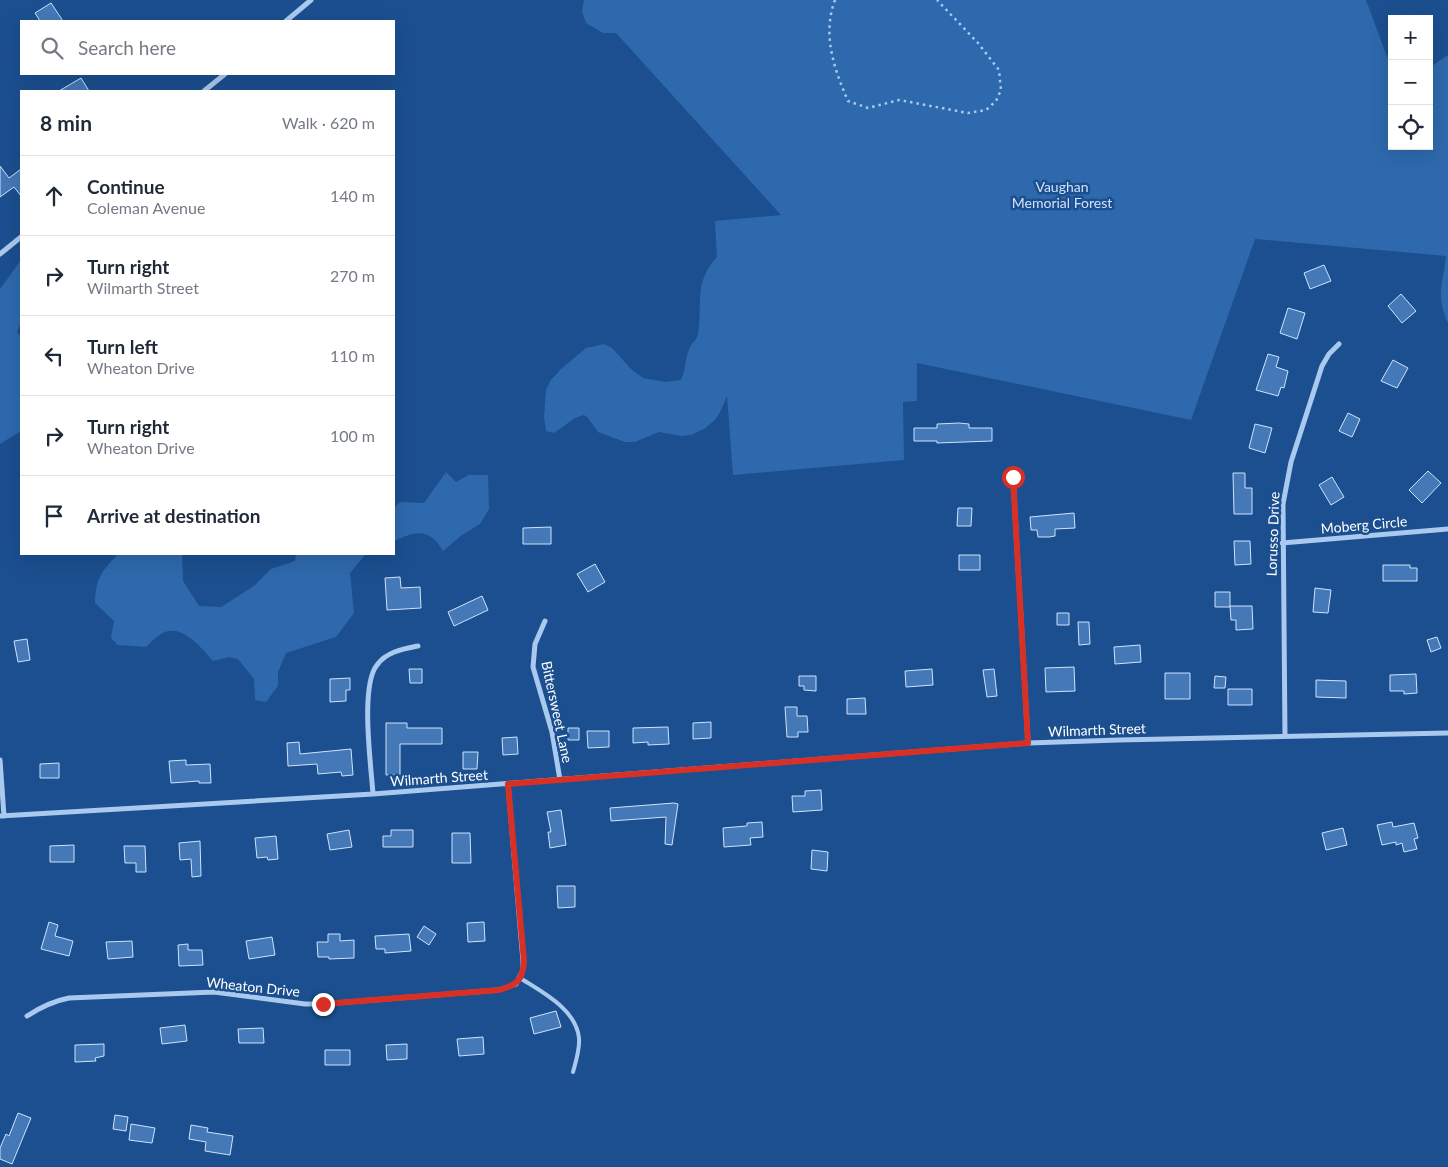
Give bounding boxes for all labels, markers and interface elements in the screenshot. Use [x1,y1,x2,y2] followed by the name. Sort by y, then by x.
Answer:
[1388,15,1433,150] map controls
[1388,15,1433,60] button: +
[20,20,395,75] search box
[38,34,66,62] icon: search
[78,36,176,59] text: Search here
[1388,60,1433,105] button: −
[1388,105,1433,150] button: locate
[40,110,92,135] text: 8 min
[282,113,375,132] text: Walk · 620 m
[87,175,165,198] text: Continue
[1012,178,1112,211] park label: Vaughan Memorial Forest
[40,182,68,210] icon: ahead
[330,186,375,205] text: 140 m
[87,198,205,217] text: Coleman Avenue
[87,255,169,278] text: Turn right
[40,262,68,290] icon: right
[330,266,375,285] text: 270 m
[87,278,199,297] text: Wilmarth Street
[87,335,158,358] text: Turn left
[40,342,68,370] icon: left
[330,346,375,365] text: 110 m
[87,358,195,377] text: Wheaton Drive
[87,415,169,438] text: Turn right
[40,422,68,450] icon: right
[330,426,375,445] text: 100 m
[87,438,195,457] text: Wheaton Drive
[1002,466,1025,489] route start
[1263,491,1282,577] street label: Lorusso Drive
[40,502,68,530] icon: arrive
[87,504,260,527] text: Arrive at destination
[1320,512,1408,537] street label: Moberg Circle
[538,659,577,764] street label: Bittersweet Lane
[1048,719,1146,740] street label: Wilmarth Street
[390,766,488,789] street label: Wilmarth Street
[205,973,301,1000] street label: Wheaton Drive
[312,993,335,1016] route end

